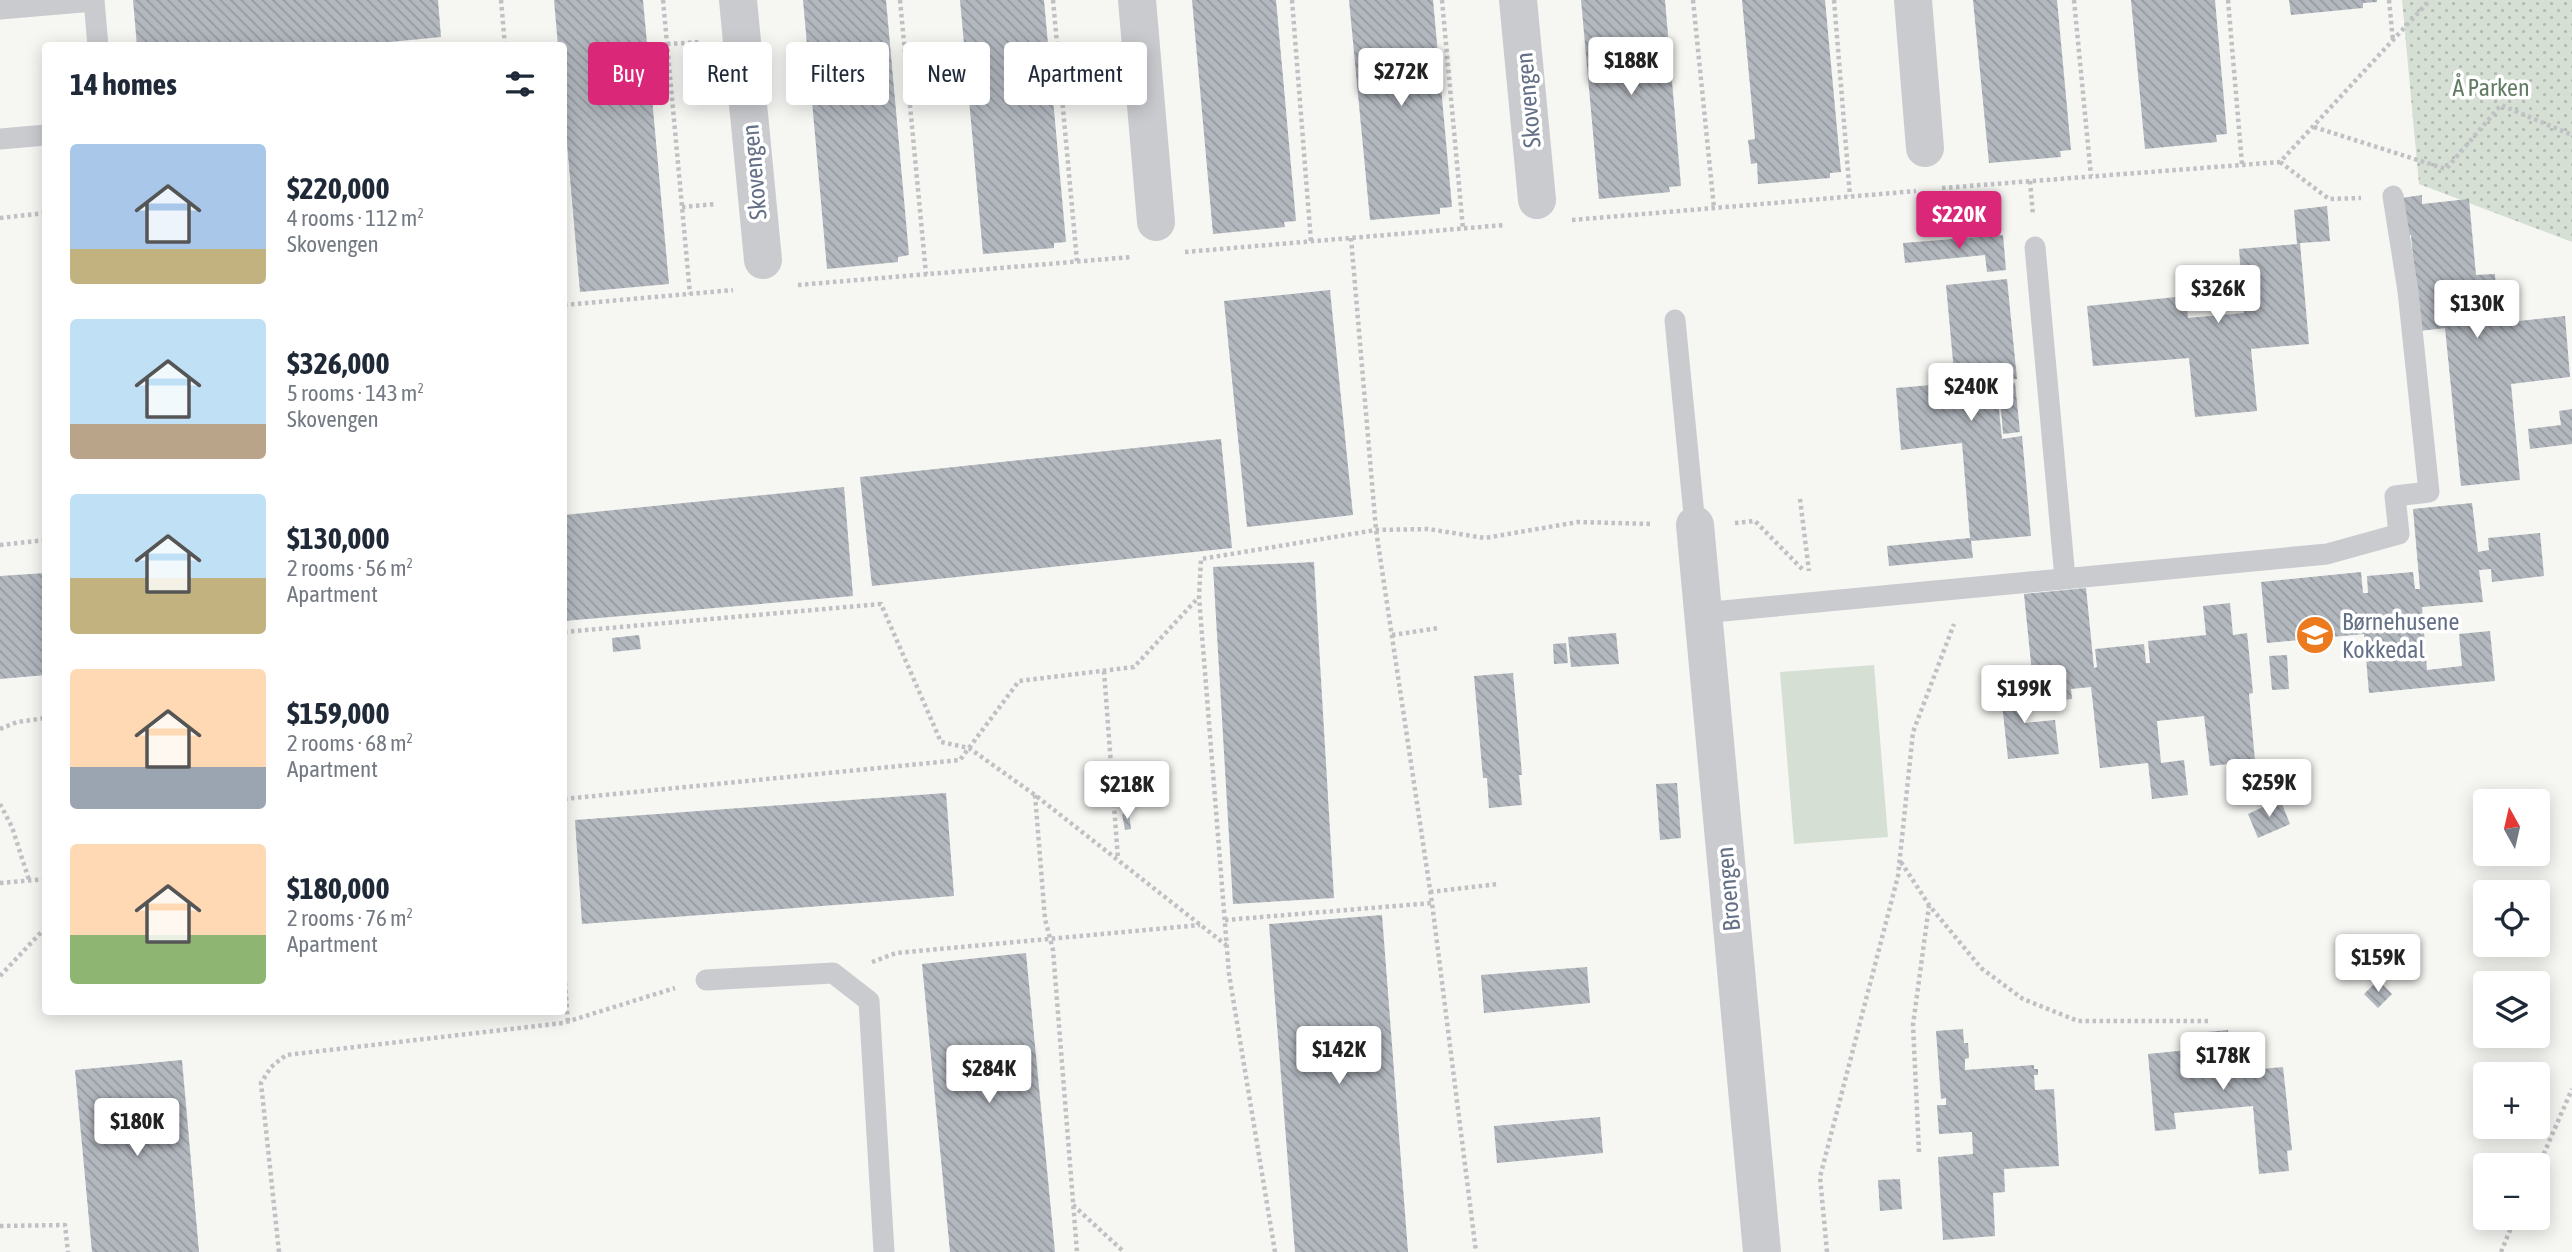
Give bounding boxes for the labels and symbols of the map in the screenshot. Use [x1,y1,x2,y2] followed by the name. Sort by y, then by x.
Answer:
[1582,38,1680,97] pin: $188K
[1352,48,1450,108] pin: $272K
[1510,51,1546,149] street label: Skovengen
[2452,73,2530,101] park label: Å Parken
[736,123,772,221] street label: Skovengen
[1910,191,2008,251] pin: $220K
[2169,266,2267,325] pin: $326K
[2428,280,2526,340] pin: $130K
[1922,364,2020,423] pin: $240K
[2342,608,2459,663] place label: Børnehusene Kokkedal
[2294,614,2336,656] school or university icon: Børnehusene Kokkedal
[1975,666,2073,725] pin: $199K
[2220,760,2318,819] pin: $259K
[1078,762,1176,821] pin: $218K
[2473,789,2550,866] north arrow
[1711,846,1745,932] street label: Broengen
[2329,934,2427,994] pin: $159K
[1290,1026,1388,1086] pin: $142K
[2174,1032,2272,1092] pin: $178K
[940,1046,1038,1105] pin: $284K
[88,1098,186,1158] pin: $180K

